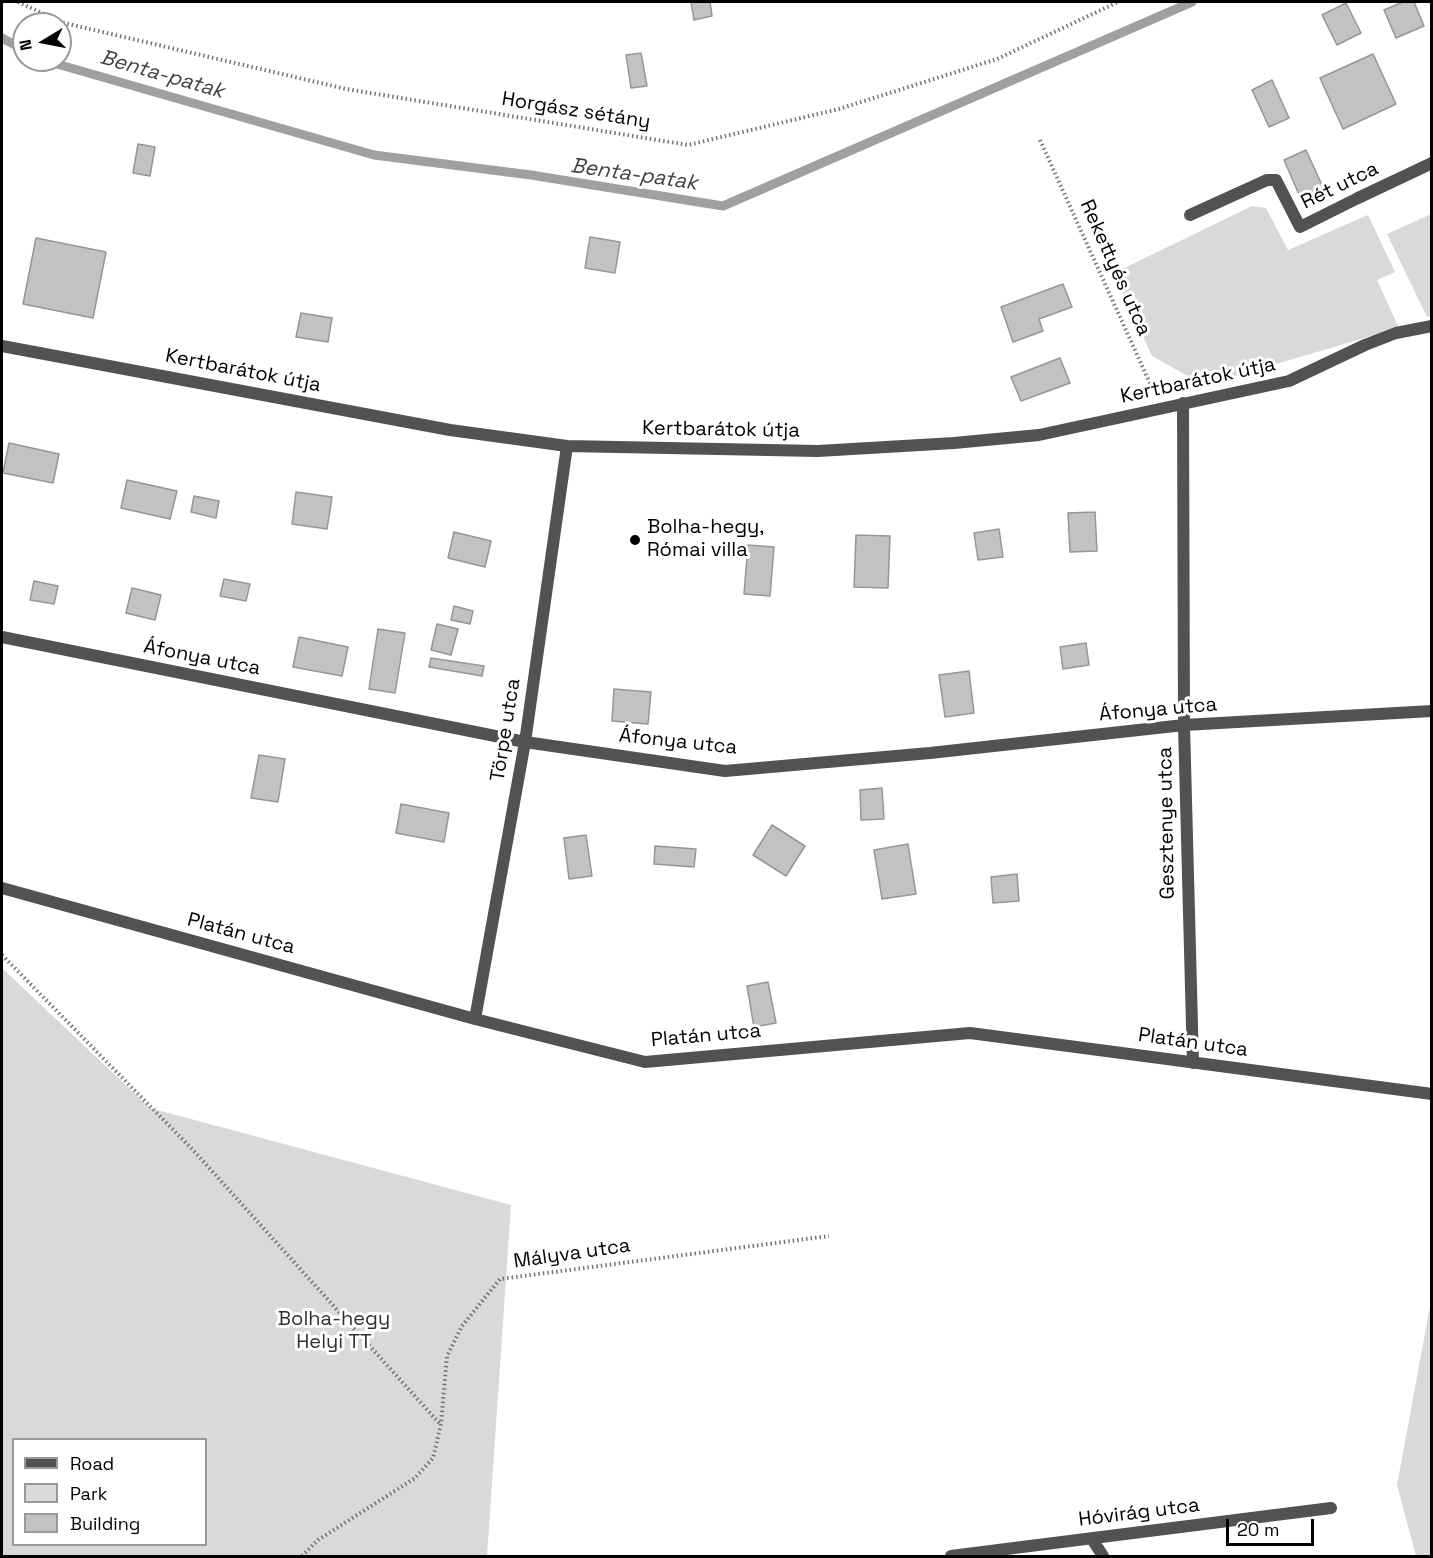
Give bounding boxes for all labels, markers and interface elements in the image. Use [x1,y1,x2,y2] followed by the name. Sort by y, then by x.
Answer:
[12,12,72,72] north arrow
[14,38,37,52] text: N
[97,45,227,105] water label: Benta-patak
[500,87,652,135] street label: Horgász sétány
[569,154,699,196] water label: Benta-patak
[1297,157,1383,215] street label: Rét utca
[1074,196,1156,340] street label: Rekettyés utca
[163,344,323,398] street label: Kertbarátok útja
[1118,353,1278,409] street label: Kertbarátok útja
[642,417,800,443] street label: Kertbarátok útja
[647,516,764,563] place label: Bolha-hegy, Római villa
[628,533,642,547] marker: Bolha-hegy, Római villa
[142,635,262,681] street label: Áfonya utca
[486,677,526,783] street label: Törpe utca
[1098,693,1218,727] street label: Áfonya utca
[618,724,738,760] street label: Áfonya utca
[1154,747,1180,899] street label: Gesztenye utca
[185,908,297,960] street label: Platán utca
[650,1019,762,1053] street label: Platán utca
[1137,1023,1249,1063] street label: Platán utca
[512,1234,632,1274] street label: Mályva utca
[278,1308,390,1355] park label: Bolha-hegy Helyi TT
[12,1438,207,1546] legend
[70,1452,114,1475] text: Road
[70,1482,107,1505] text: Park
[1077,1494,1201,1532] street label: Hóvirág utca
[1229,1507,1318,1545] scale bar
[70,1512,140,1535] text: Building
[1237,1518,1280,1541] text: 20 m

